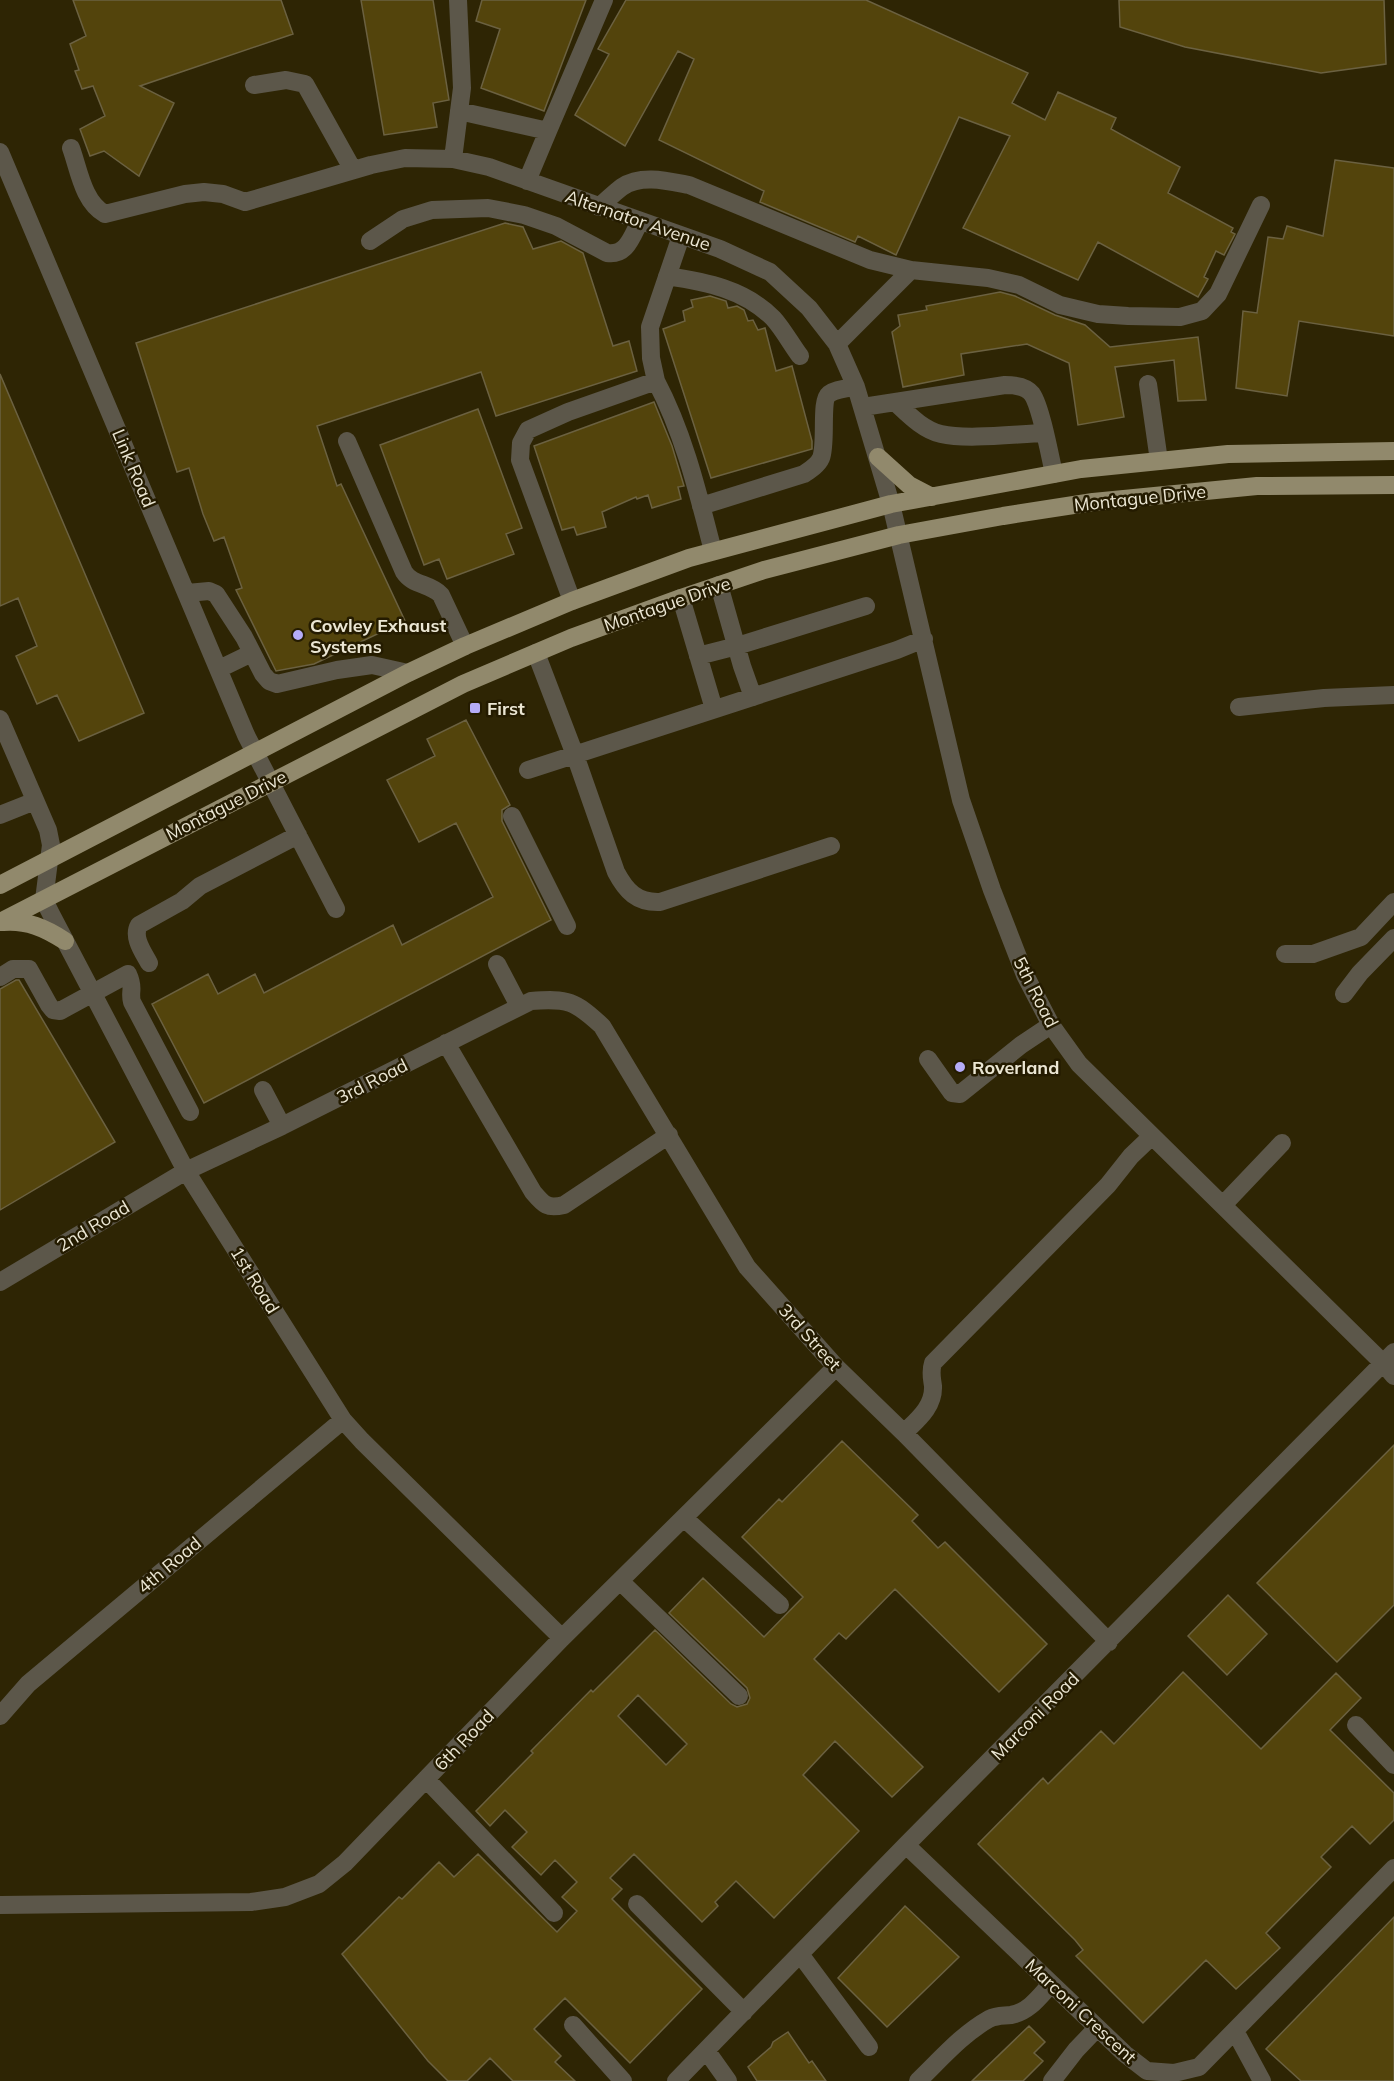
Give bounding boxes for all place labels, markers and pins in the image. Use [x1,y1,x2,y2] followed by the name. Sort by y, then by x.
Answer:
[310,614,446,658] place label: Cowley Exhaust Systems
[291,628,305,642] marker: Cowley Exhaust Systems
[487,697,525,720] place label: First
[468,701,482,715] marker: First
[972,1056,1059,1079] place label: Roverland
[953,1060,967,1074] marker: Roverland

